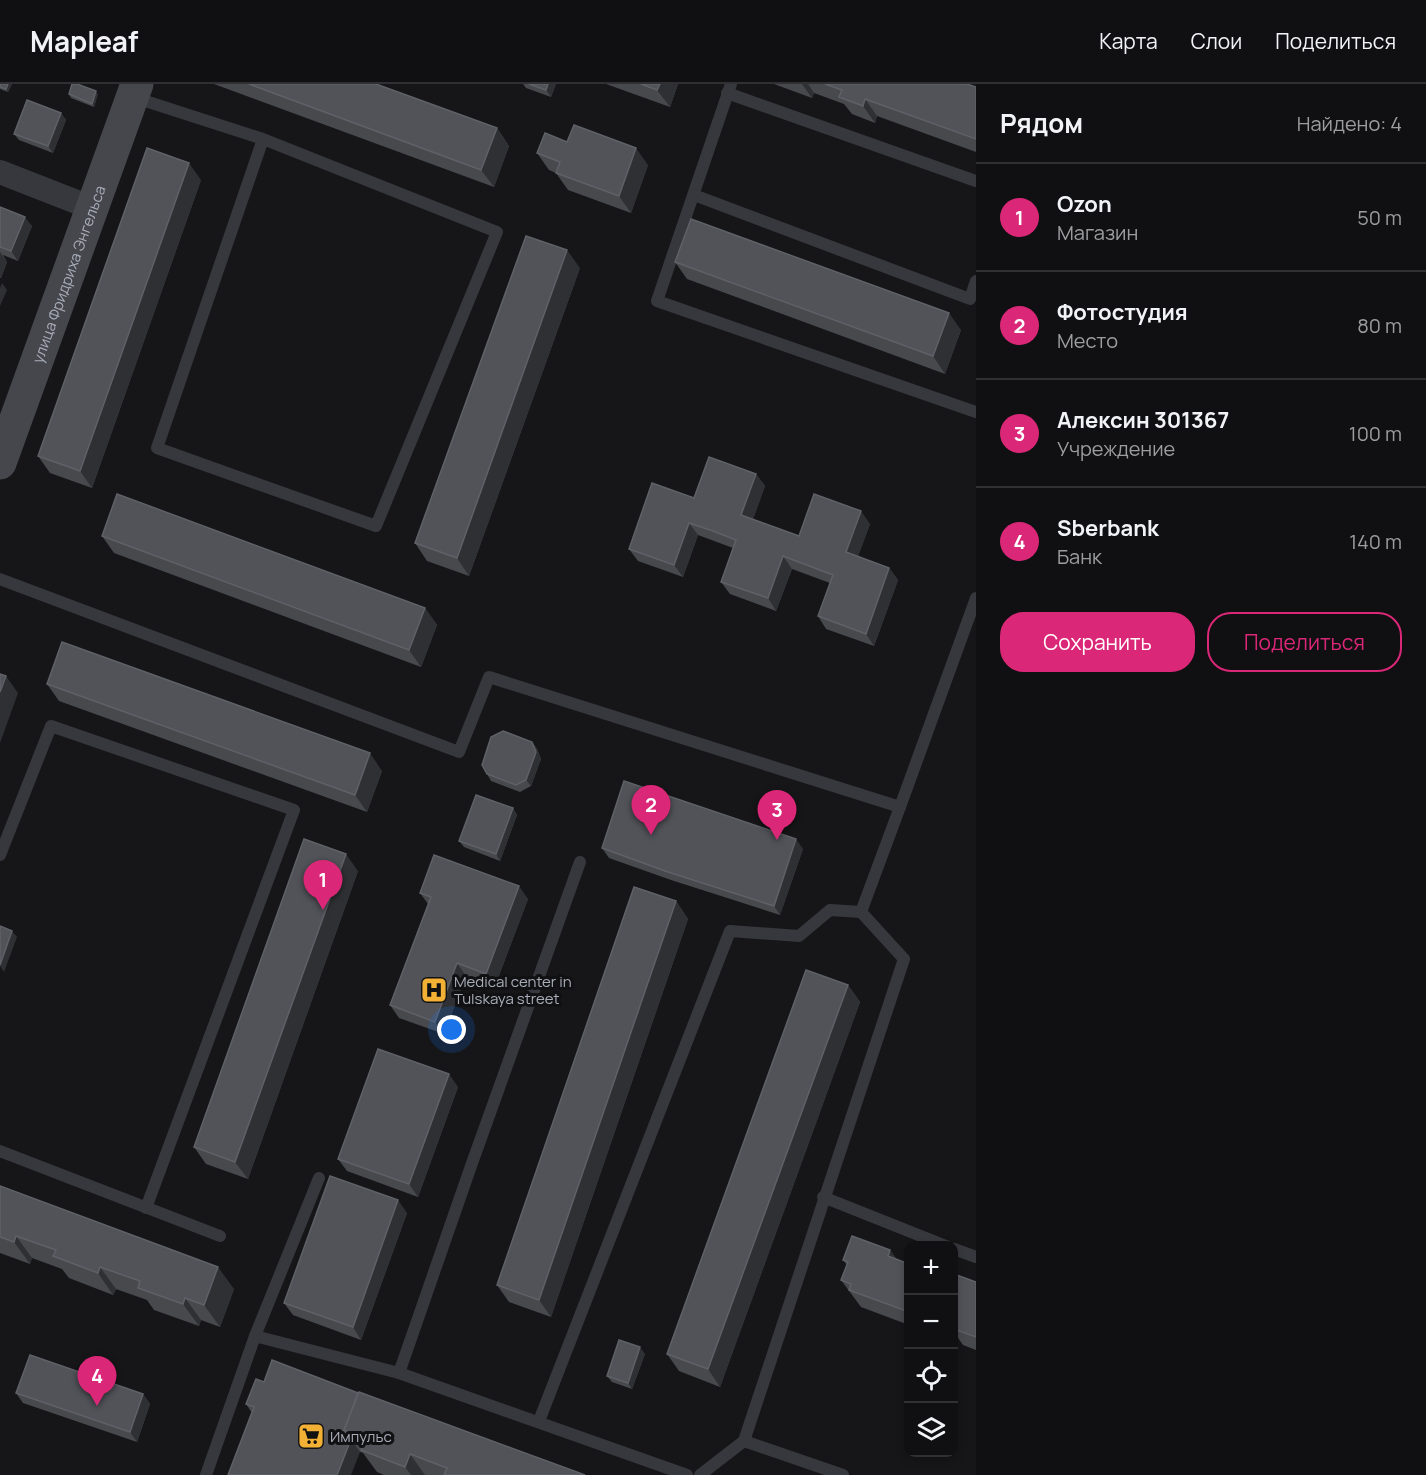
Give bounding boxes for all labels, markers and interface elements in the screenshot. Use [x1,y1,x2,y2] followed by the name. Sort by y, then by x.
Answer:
[30,22,138,60] text: Mapleaf
[1099,27,1158,55] text: Карта
[1191,27,1242,55] text: Слои
[1275,27,1396,55] text: Поделиться
[1000,105,1083,141] text: Рядом
[1297,110,1402,137] text: Найдено: 4
[27,182,110,366] street label: улица Фридриха Энгельса
[1057,189,1112,219] text: Ozon
[1015,204,1024,231] text: 1
[1357,204,1402,231] text: 50 m
[1057,219,1138,246] text: Магазин
[1057,297,1188,327] text: Фотостудия
[1014,312,1025,339] text: 2
[1357,312,1402,339] text: 80 m
[1057,327,1118,354] text: Место
[1057,405,1229,435] text: Алексин 301367
[1014,420,1025,447] text: 3
[1349,420,1402,447] text: 100 m
[1057,435,1175,462] text: Учреждение
[1057,513,1159,543] text: Sberbank
[1013,528,1026,555] text: 4
[1349,528,1402,555] text: 140 m
[1057,543,1102,570] text: Банк
[1000,612,1195,672] button: Сохранить
[1207,612,1402,672] button: Поделиться
[632,786,670,835] pin: 2
[758,790,796,840] pin: 3
[304,860,342,910] pin: 1
[454,971,572,1009] place label: Medical center in Tulskaya street
[419,975,449,1005] hospital icon: Medical center in Tulskaya street
[437,1015,466,1044] your location
[904,1241,958,1457] map controls
[904,1241,958,1295] button: +
[904,1295,958,1349] button: −
[904,1349,958,1403] button: locate
[78,1356,116,1406] pin: 4
[904,1403,958,1457] button: layers
[296,1421,326,1451] supermarket icon: Импульс
[330,1426,392,1447] place label: Импульс

